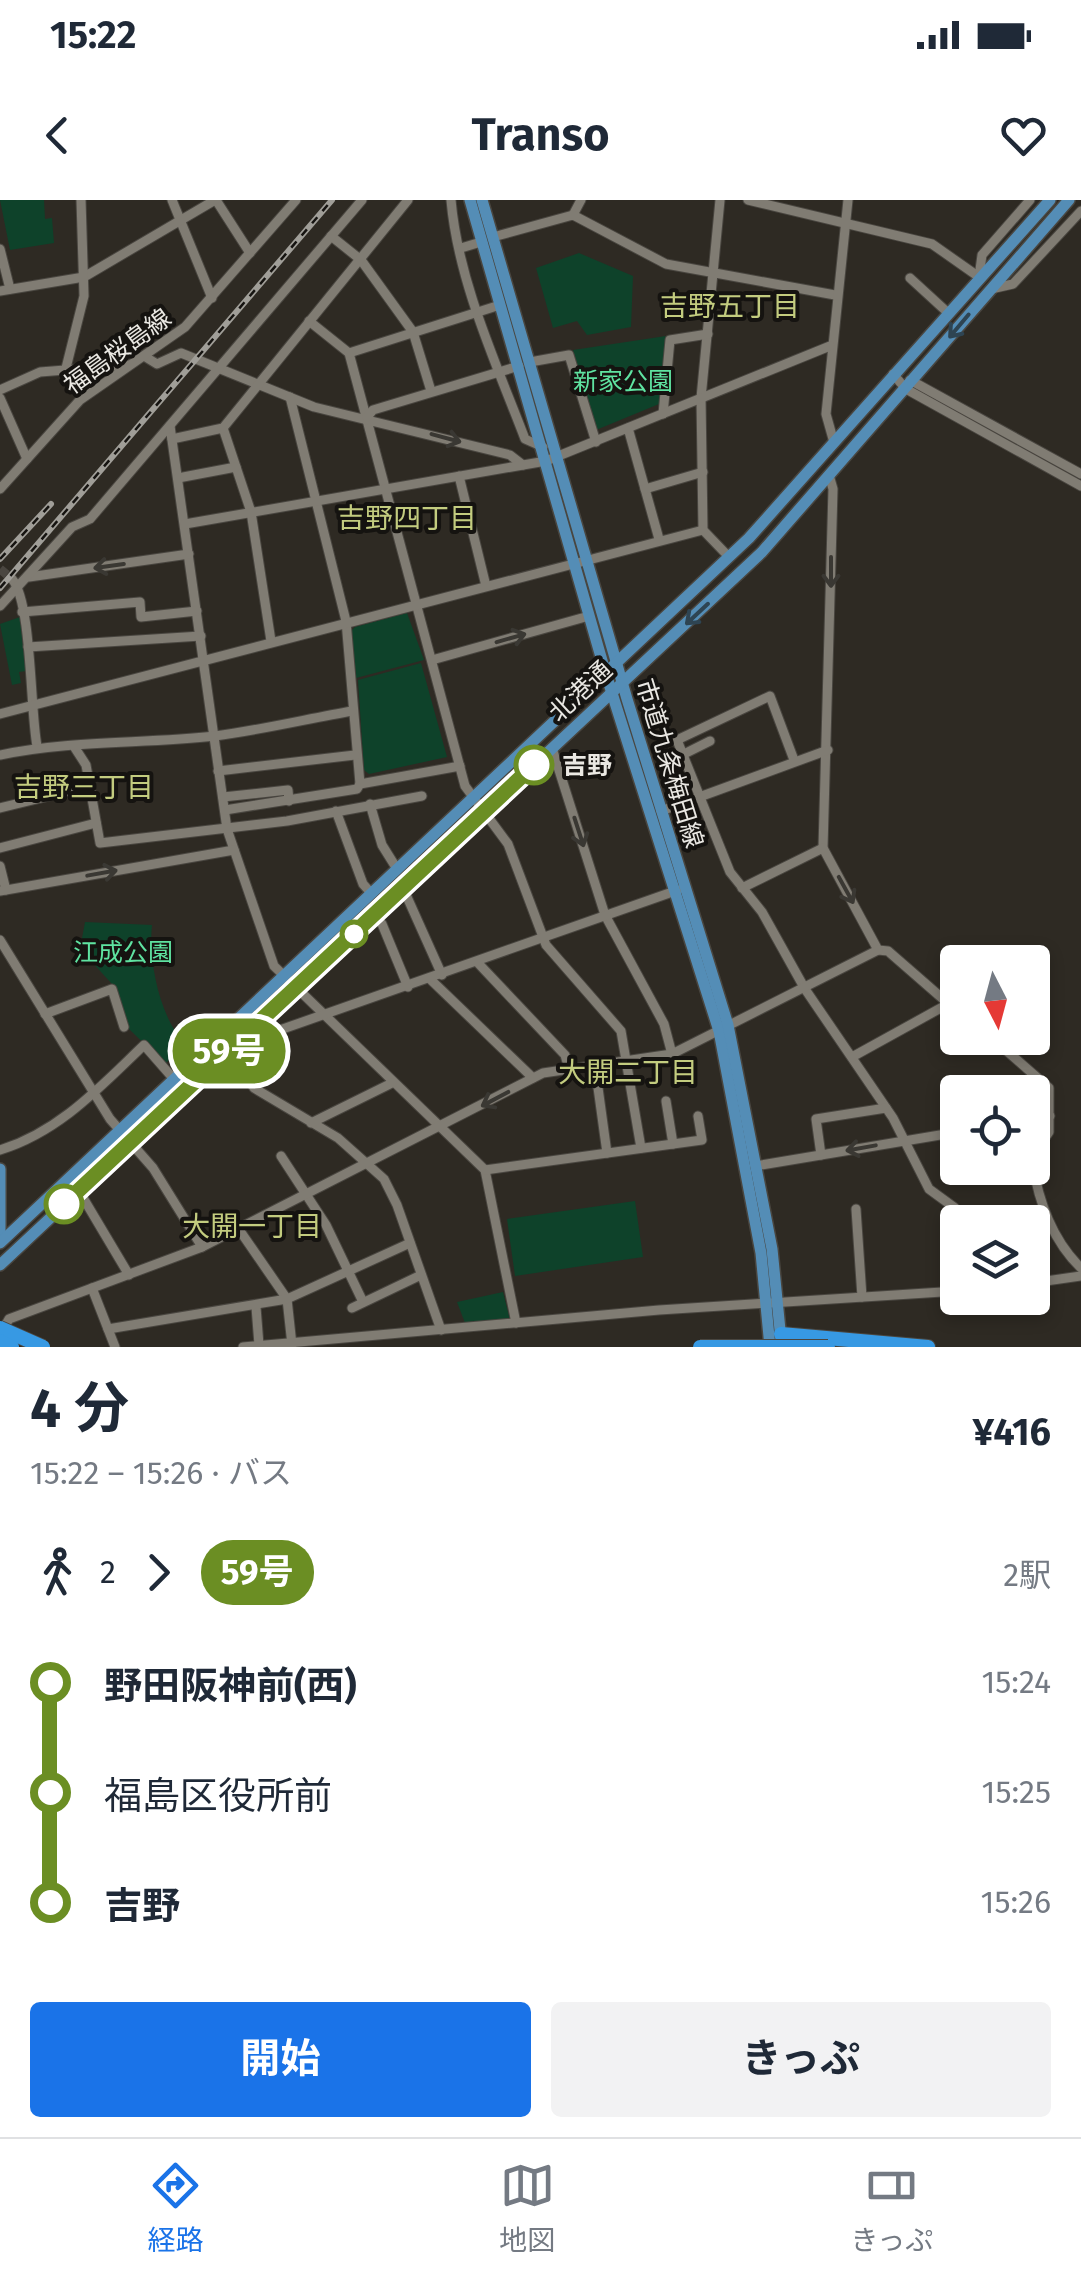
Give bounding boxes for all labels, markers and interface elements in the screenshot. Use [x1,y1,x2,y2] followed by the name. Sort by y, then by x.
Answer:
[50,12,136,58] text: 15:22
[30,108,85,163] icon: back
[471,108,610,162] text: Transo
[996,108,1051,163] icon: heart
[660,290,800,323] district label: 吉野五丁目
[58,303,177,401] street label: 福島桜島線
[949,313,971,339] one-way arrow
[573,367,673,397] park label: 新家公園
[430,430,461,449] one-way arrow
[337,502,477,535] district label: 吉野四丁目
[822,554,840,587] one-way arrow
[93,558,126,576] one-way arrow
[685,602,709,626] one-way arrow
[494,628,526,646] one-way arrow
[543,655,618,728] street label: 北港通
[629,675,709,851] street label: 市道九条梅田線
[515,746,553,784] marker: 吉野
[562,751,612,781] place label: 吉野
[14,771,154,804] district label: 吉野三丁目
[571,815,589,847] one-way arrow
[85,863,117,882] one-way arrow
[836,875,856,905] one-way arrow
[341,921,367,947] unlabelled marker
[73,938,173,968] park label: 江成公園
[940,945,1050,1055] north arrow
[940,945,1050,1315] map controls
[172,1018,286,1084] line badge: 59号
[193,1030,265,1072] text: 59号
[558,1056,698,1089] district label: 大開二丁目
[940,1075,1050,1185] button: locate
[480,1090,510,1109] one-way arrow
[846,1139,878,1158] one-way arrow
[45,1185,83,1223] unlabelled marker
[940,1205,1050,1315] button: layers
[182,1210,322,1243] district label: 大開一丁目
[30,1376,129,1442] text: 4 分
[972,1409,1051,1455] text: ¥416
[30,1454,292,1492] text: 15:22 – 15:26 · バス
[30,1545,85,1600] icon: walk
[131,1545,186,1600] icon: forward
[221,1551,294,1593] text: 59号
[100,1553,116,1591] text: 2
[1003,1556,1051,1594] text: 2駅
[104,1663,357,1709] text: 野田阪神前(西)
[981,1663,1051,1701] text: 15:24
[104,1773,332,1819] text: 福島区役所前
[982,1773,1051,1811] text: 15:25
[104,1883,180,1929] text: 吉野
[981,1883,1051,1921] text: 15:26
[30,2002,531,2117] button: 開始
[551,2002,1051,2117] button: きっぷ
[148,2158,204,2258] tab: 経路
[499,2158,555,2258] tab: 地図
[850,2158,933,2258] tab: きっぷ

